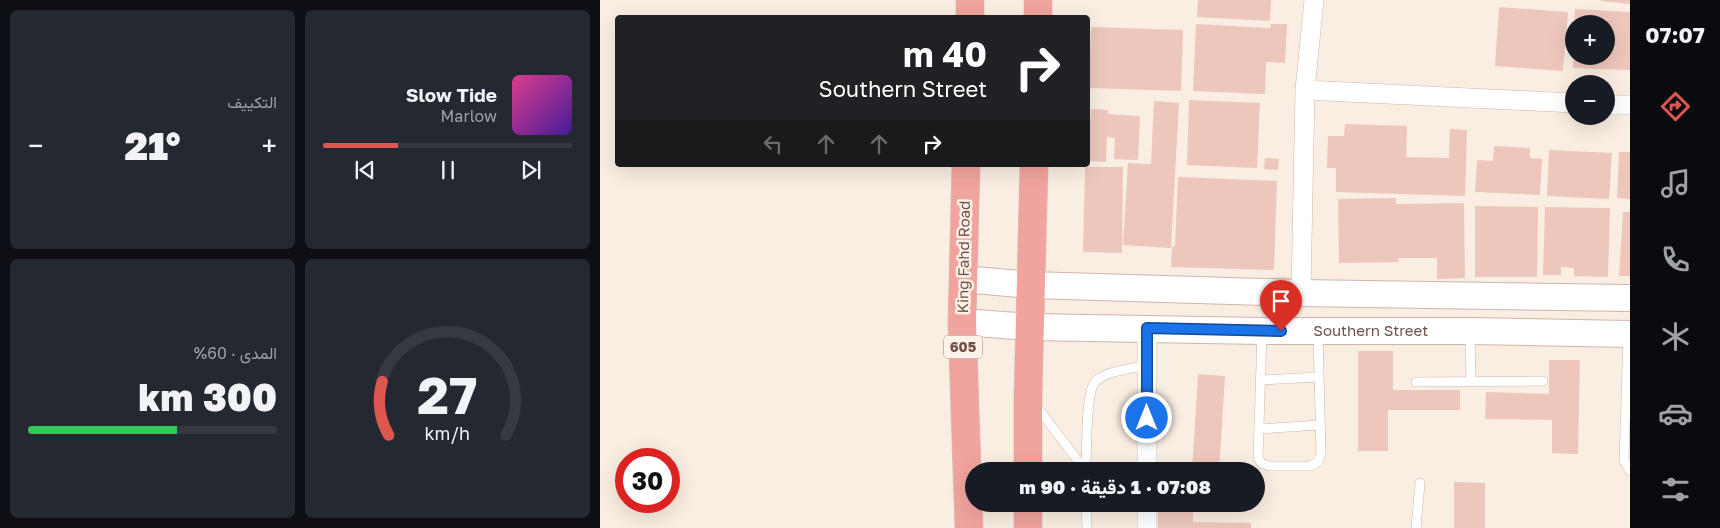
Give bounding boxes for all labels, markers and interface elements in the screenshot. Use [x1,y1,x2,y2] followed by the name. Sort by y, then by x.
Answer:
[1565,15,1615,125] map controls
[1565,15,1615,65] button: +
[1645,21,1705,48] text: 07:07
[903,33,987,75] text: 40 m
[1005,35,1070,100] icon: right
[819,75,987,102] text: Southern Street
[1565,75,1615,125] button: −
[406,83,497,106] text: Slow Tide
[1658,89,1693,124] icon: directions
[227,92,277,112] text: التكييف
[441,106,497,126] text: Marlow
[125,123,180,168] text: 21°
[28,129,43,162] text: −
[262,129,277,162] text: +
[759,130,787,158] icon: left
[812,130,840,158] icon: ahead
[865,130,893,158] icon: ahead
[918,130,946,158] icon: right
[351,156,379,184] icon: previous
[434,156,462,184] icon: pause
[517,156,545,184] icon: next
[1658,166,1693,201] icon: music
[953,201,973,313] street label: King Fahd Road
[1658,242,1693,277] icon: phone
[1260,280,1302,331] pin
[1267,287,1295,315] icon: arrive
[1658,319,1693,354] icon: climate
[1313,321,1428,339] street label: Southern Street
[944,336,982,358] road number: 605
[194,343,277,363] text: المدى · 60%
[417,363,478,425] text: 27
[138,374,277,419] text: 300 km
[1120,391,1172,443] position arrow
[1658,396,1693,431] icon: car
[425,422,470,444] text: km/h
[615,448,680,513] speed limit sign: 30
[1658,472,1693,507] icon: filters
[1019,475,1211,498] text: 07:08 · 1 دقيقة · 90 m

